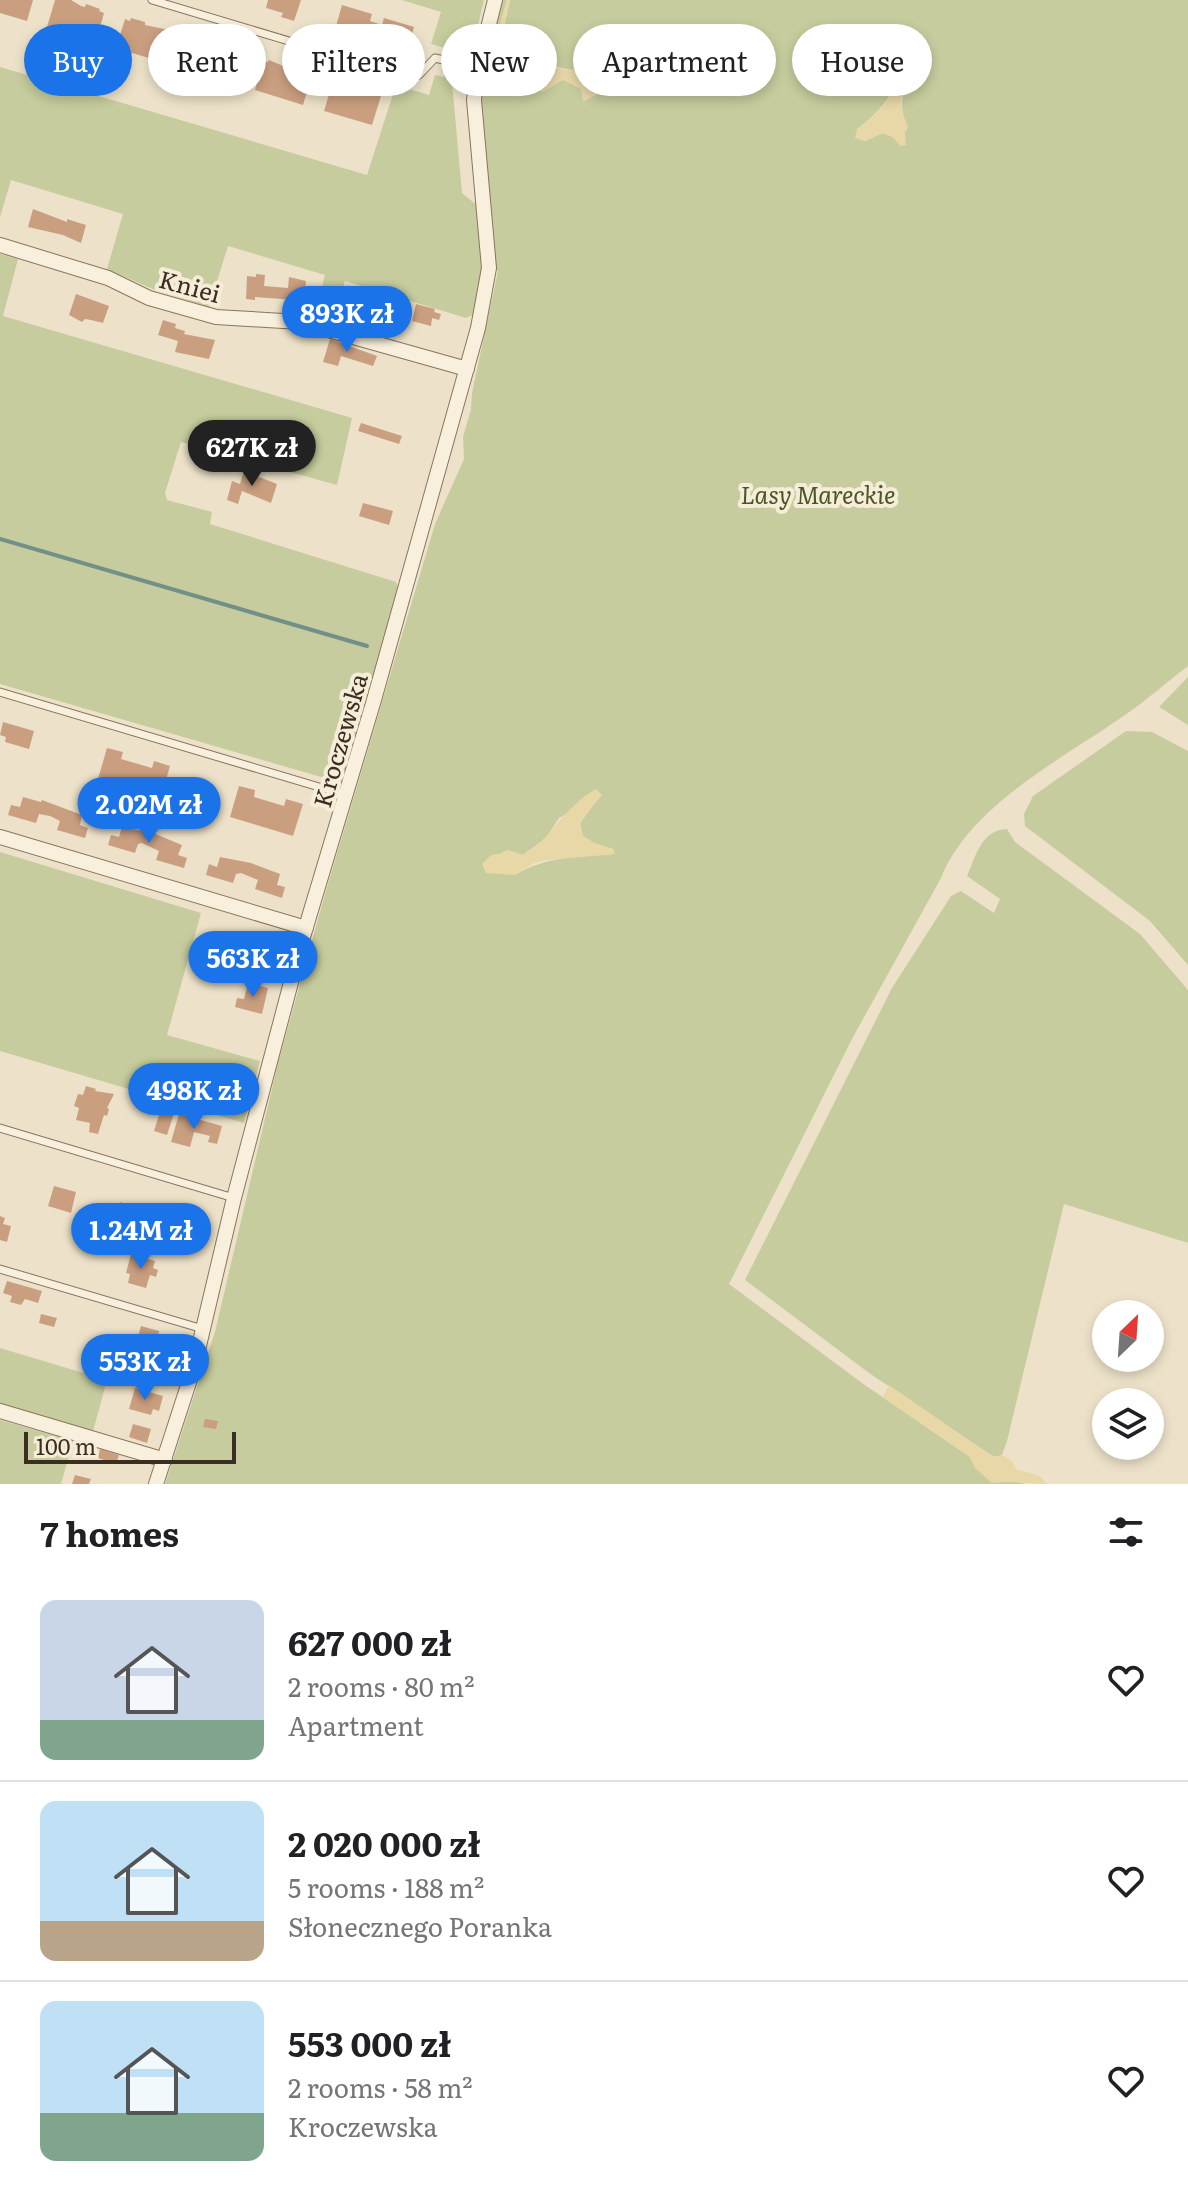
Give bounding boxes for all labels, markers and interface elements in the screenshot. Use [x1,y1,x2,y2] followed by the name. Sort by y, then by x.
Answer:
[24,24,132,96] chip: Buy
[148,24,266,96] chip: Rent
[282,24,425,96] chip: Filters
[441,24,557,96] chip: New
[573,24,776,96] chip: Apartment
[792,24,932,96] chip: House
[155,260,225,310] street label: Kniei
[273,286,421,354] pin: 893K zł
[300,292,394,331] text: 893K zł
[178,420,326,488] pin: 627K zł
[206,426,298,465] text: 627K zł
[740,476,896,511] park label: Lasy Mareckie
[303,669,375,811] street label: Kroczewska
[66,777,232,845] pin: 2.02M zł
[96,783,202,822] text: 2.02M zł
[179,931,327,999] pin: 563K zł
[206,937,300,976] text: 563K zł
[120,1063,268,1131] pin: 498K zł
[146,1069,242,1108] text: 498K zł
[58,1203,224,1271] pin: 1.24M zł
[89,1209,193,1248] text: 1.24M zł
[1092,1300,1164,1372] north arrow
[1092,1300,1164,1460] map controls
[71,1334,219,1402] pin: 553K zł
[99,1340,191,1379] text: 553K zł
[1092,1388,1164,1460] button: layers
[24,1428,236,1464] scale bar
[36,1429,96,1462] text: 100 m
[40,1507,179,1557] text: 7 homes
[1104,1510,1148,1554] icon: filters
[288,1616,452,1666] text: 627 000 zł
[104,1632,200,1728] icon: home
[1104,1658,1148,1702] icon: heart
[288,1666,475,1705] text: 2 rooms · 80 m²
[288,1705,424,1744] text: Apartment
[288,1817,480,1867] text: 2 020 000 zł
[104,1833,200,1929] icon: home
[1104,1859,1148,1903] icon: heart
[288,1867,484,1906] text: 5 rooms · 188 m²
[288,1906,552,1945] text: Słonecznego Poranka
[288,2017,451,2067] text: 553 000 zł
[104,2033,200,2129] icon: home
[1104,2059,1148,2103] icon: heart
[288,2067,473,2106] text: 2 rooms · 58 m²
[288,2106,438,2145] text: Kroczewska

